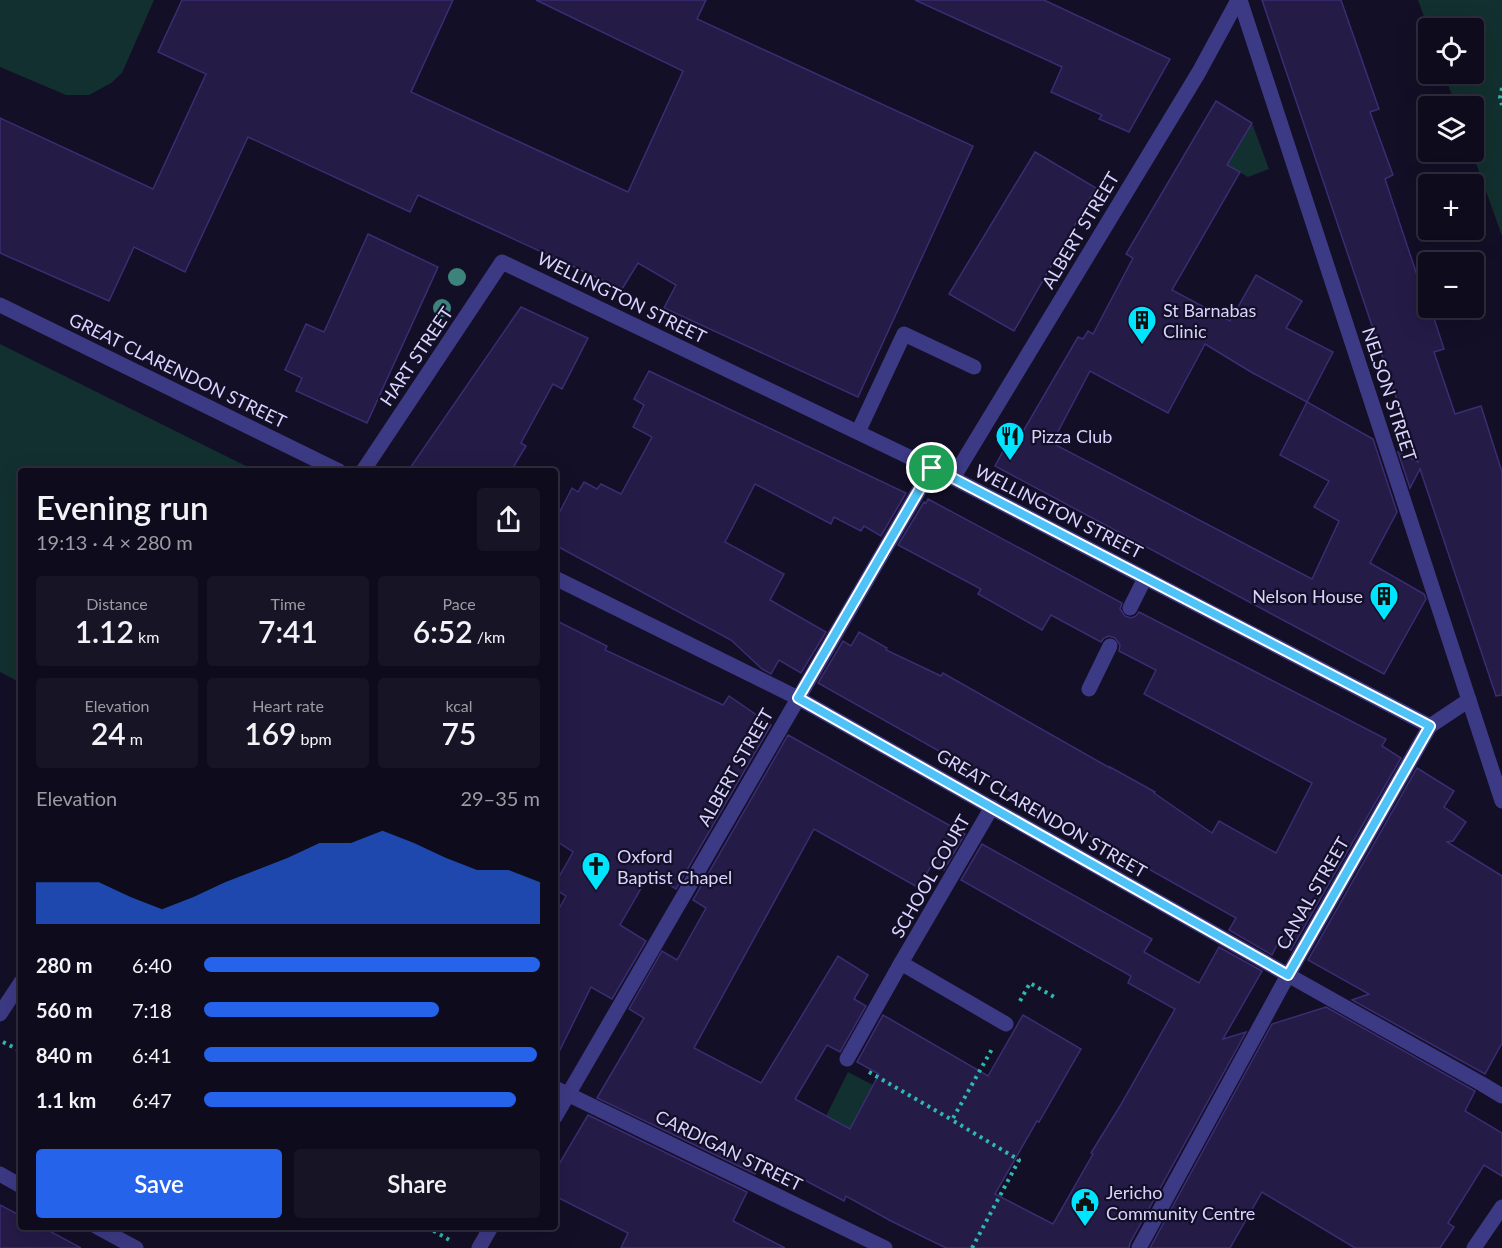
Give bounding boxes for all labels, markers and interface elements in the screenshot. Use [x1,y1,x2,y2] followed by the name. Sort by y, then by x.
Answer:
[1418,18,1484,318] map controls
[1418,18,1484,84] button: locate
[1418,96,1484,162] button: layers
[1037,167,1124,292] street label: ALBERT STREET
[1418,174,1484,240] button: +
[534,246,710,348] street label: WELLINGTON STREET
[1418,252,1484,318] button: −
[1163,299,1256,342] place label: St Barnabas Clinic
[375,302,457,410] street label: HART STREET
[1126,304,1158,346] building icon: St Barnabas Clinic
[66,308,290,432] street label: GREAT CLARENDON STREET
[1358,325,1422,464] street label: NELSON STREET
[994,420,1026,462] restaurant icon: Pizza Club
[1031,425,1112,447] place label: Pizza Club
[906,442,957,493] pin
[915,451,948,484] icon: arrive
[971,459,1147,563] street label: WELLINGTON STREET
[36,487,209,527] text: Evening run
[477,488,540,551] button: share
[36,530,193,554] text: 19:13 · 4 × 280 m
[1368,580,1400,622] building icon: Nelson House
[1252,585,1363,607] place label: Nelson House
[86,594,148,613] text: Distance
[271,594,305,613] text: Time
[442,594,476,613] text: Pace
[75,613,134,649] text: 1.12
[258,613,318,649] text: 7:41
[413,613,473,649] text: 6:52
[134,627,159,646] text: km
[473,627,505,646] text: /km
[85,696,150,715] text: Elevation
[252,696,324,715] text: Heart rate
[445,696,473,715] text: kcal
[692,704,778,830] street label: ALBERT STREET
[91,715,126,751] text: 24
[244,715,297,751] text: 169
[442,715,476,751] text: 75
[126,729,143,748] text: m
[297,729,332,748] text: bpm
[933,744,1151,882] street label: GREAT CLARENDON STREET
[36,786,117,810] text: Elevation
[460,786,540,810] text: 29–35 m
[886,810,974,942] street label: SCHOOL COURT
[1271,832,1353,953] street label: CANAL STREET
[617,845,732,888] place label: Oxford Baptist Chapel
[580,850,612,892] church icon: Oxford Baptist Chapel
[36,953,92,977] text: 280 m
[132,953,172,977] text: 6:40
[36,998,92,1022] text: 560 m
[132,998,172,1022] text: 7:18
[36,1043,92,1067] text: 840 m
[132,1043,172,1067] text: 6:41
[36,1088,96,1112] text: 1.1 km
[132,1088,172,1112] text: 6:47
[652,1105,806,1195] street label: CARDIGAN STREET
[36,1149,282,1218] button: Save
[294,1149,540,1218] button: Share
[1106,1181,1255,1224] place label: Jericho Community Centre
[1069,1186,1101,1228] public building icon: Jericho Community Centre

